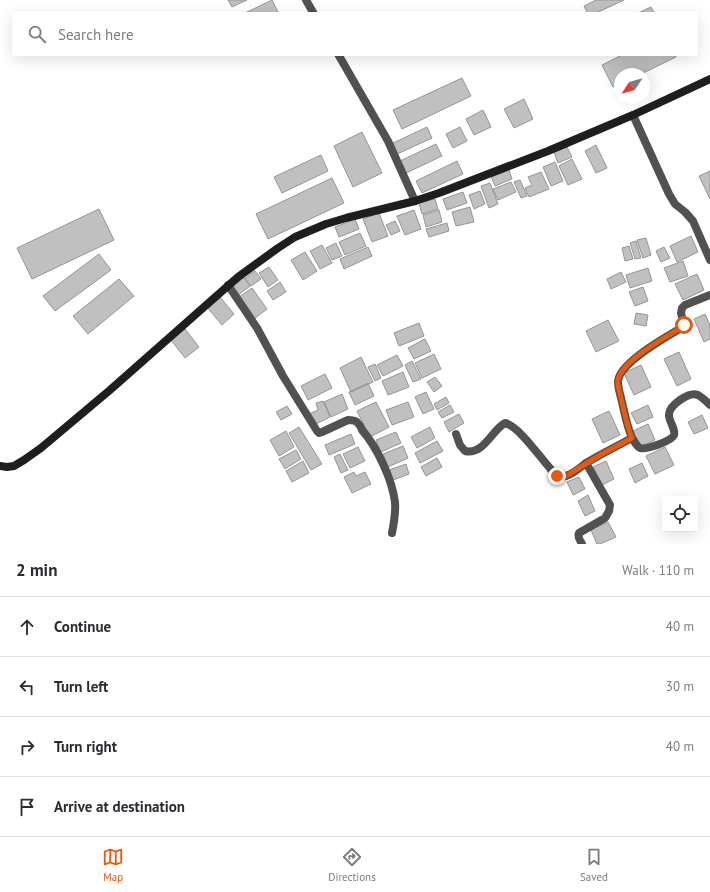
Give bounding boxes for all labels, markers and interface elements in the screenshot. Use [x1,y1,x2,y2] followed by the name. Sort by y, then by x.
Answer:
[12,12,698,56] search box
[26,23,48,45] icon: search
[58,25,134,44] text: Search here
[614,68,650,104] north arrow
[675,316,693,334] route start
[548,467,566,485] route end
[662,496,698,532] map controls
[662,496,698,532] button: locate
[16,559,57,581] text: 2 min
[622,562,694,579] text: Walk · 110 m
[16,616,38,638] icon: ahead
[54,617,111,636] text: Continue
[666,618,694,635] text: 40 m
[16,676,38,698] icon: left
[54,677,108,696] text: Turn left
[666,678,694,695] text: 30 m
[16,736,38,758] icon: right
[54,737,117,756] text: Turn right
[666,738,694,755] text: 40 m
[16,796,38,818] icon: arrive
[54,797,185,816] text: Arrive at destination
[102,846,124,884] tab: Map
[328,846,376,884] tab: Directions
[580,846,608,884] tab: Saved

